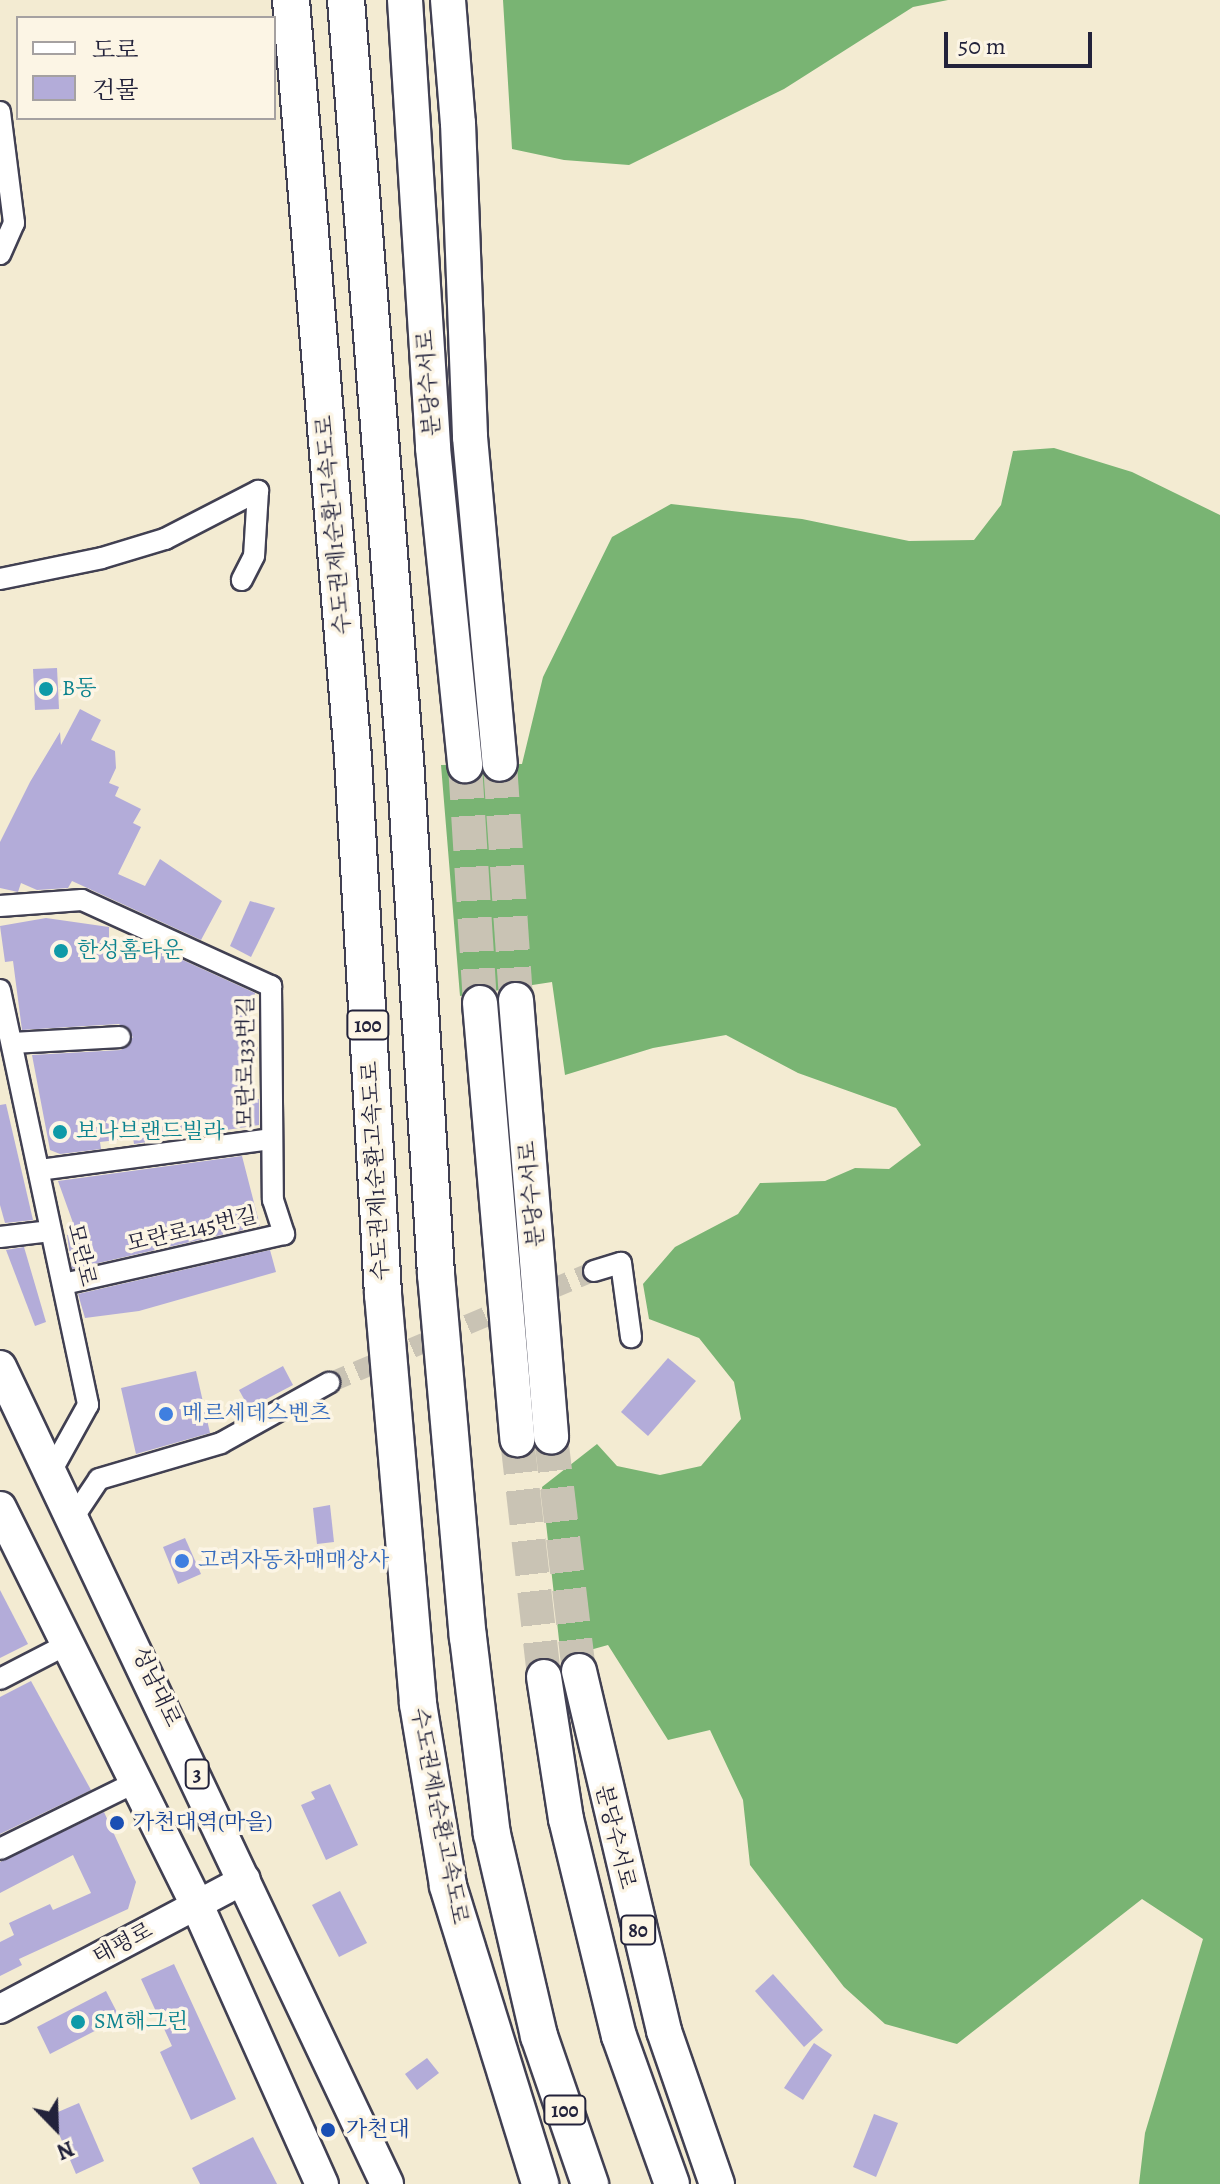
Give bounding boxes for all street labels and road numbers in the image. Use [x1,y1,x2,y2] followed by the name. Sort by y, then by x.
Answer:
[412,329,446,437] street label: 분당수서로
[311,414,357,636] street label: 수도권제1순환고속도로
[233,996,259,1128] street label: 모란로133번길
[346,1009,390,1041] road number: 100
[357,1060,395,1282] street label: 수도권제1순환고속도로
[514,1140,550,1248] street label: 분당수서로
[124,1202,260,1258] street label: 모란로145번길
[61,1221,101,1289] street label: 모란로
[126,1643,186,1731] street label: 성남대로
[405,1705,473,1927] street label: 수도권제1순환고속도로
[183,1758,211,1790] road number: 3
[589,1782,641,1892] street label: 분당수서로
[620,1914,656,1946] road number: 80
[89,1917,157,1971] street label: 태평로
[543,2094,587,2126] road number: 100

